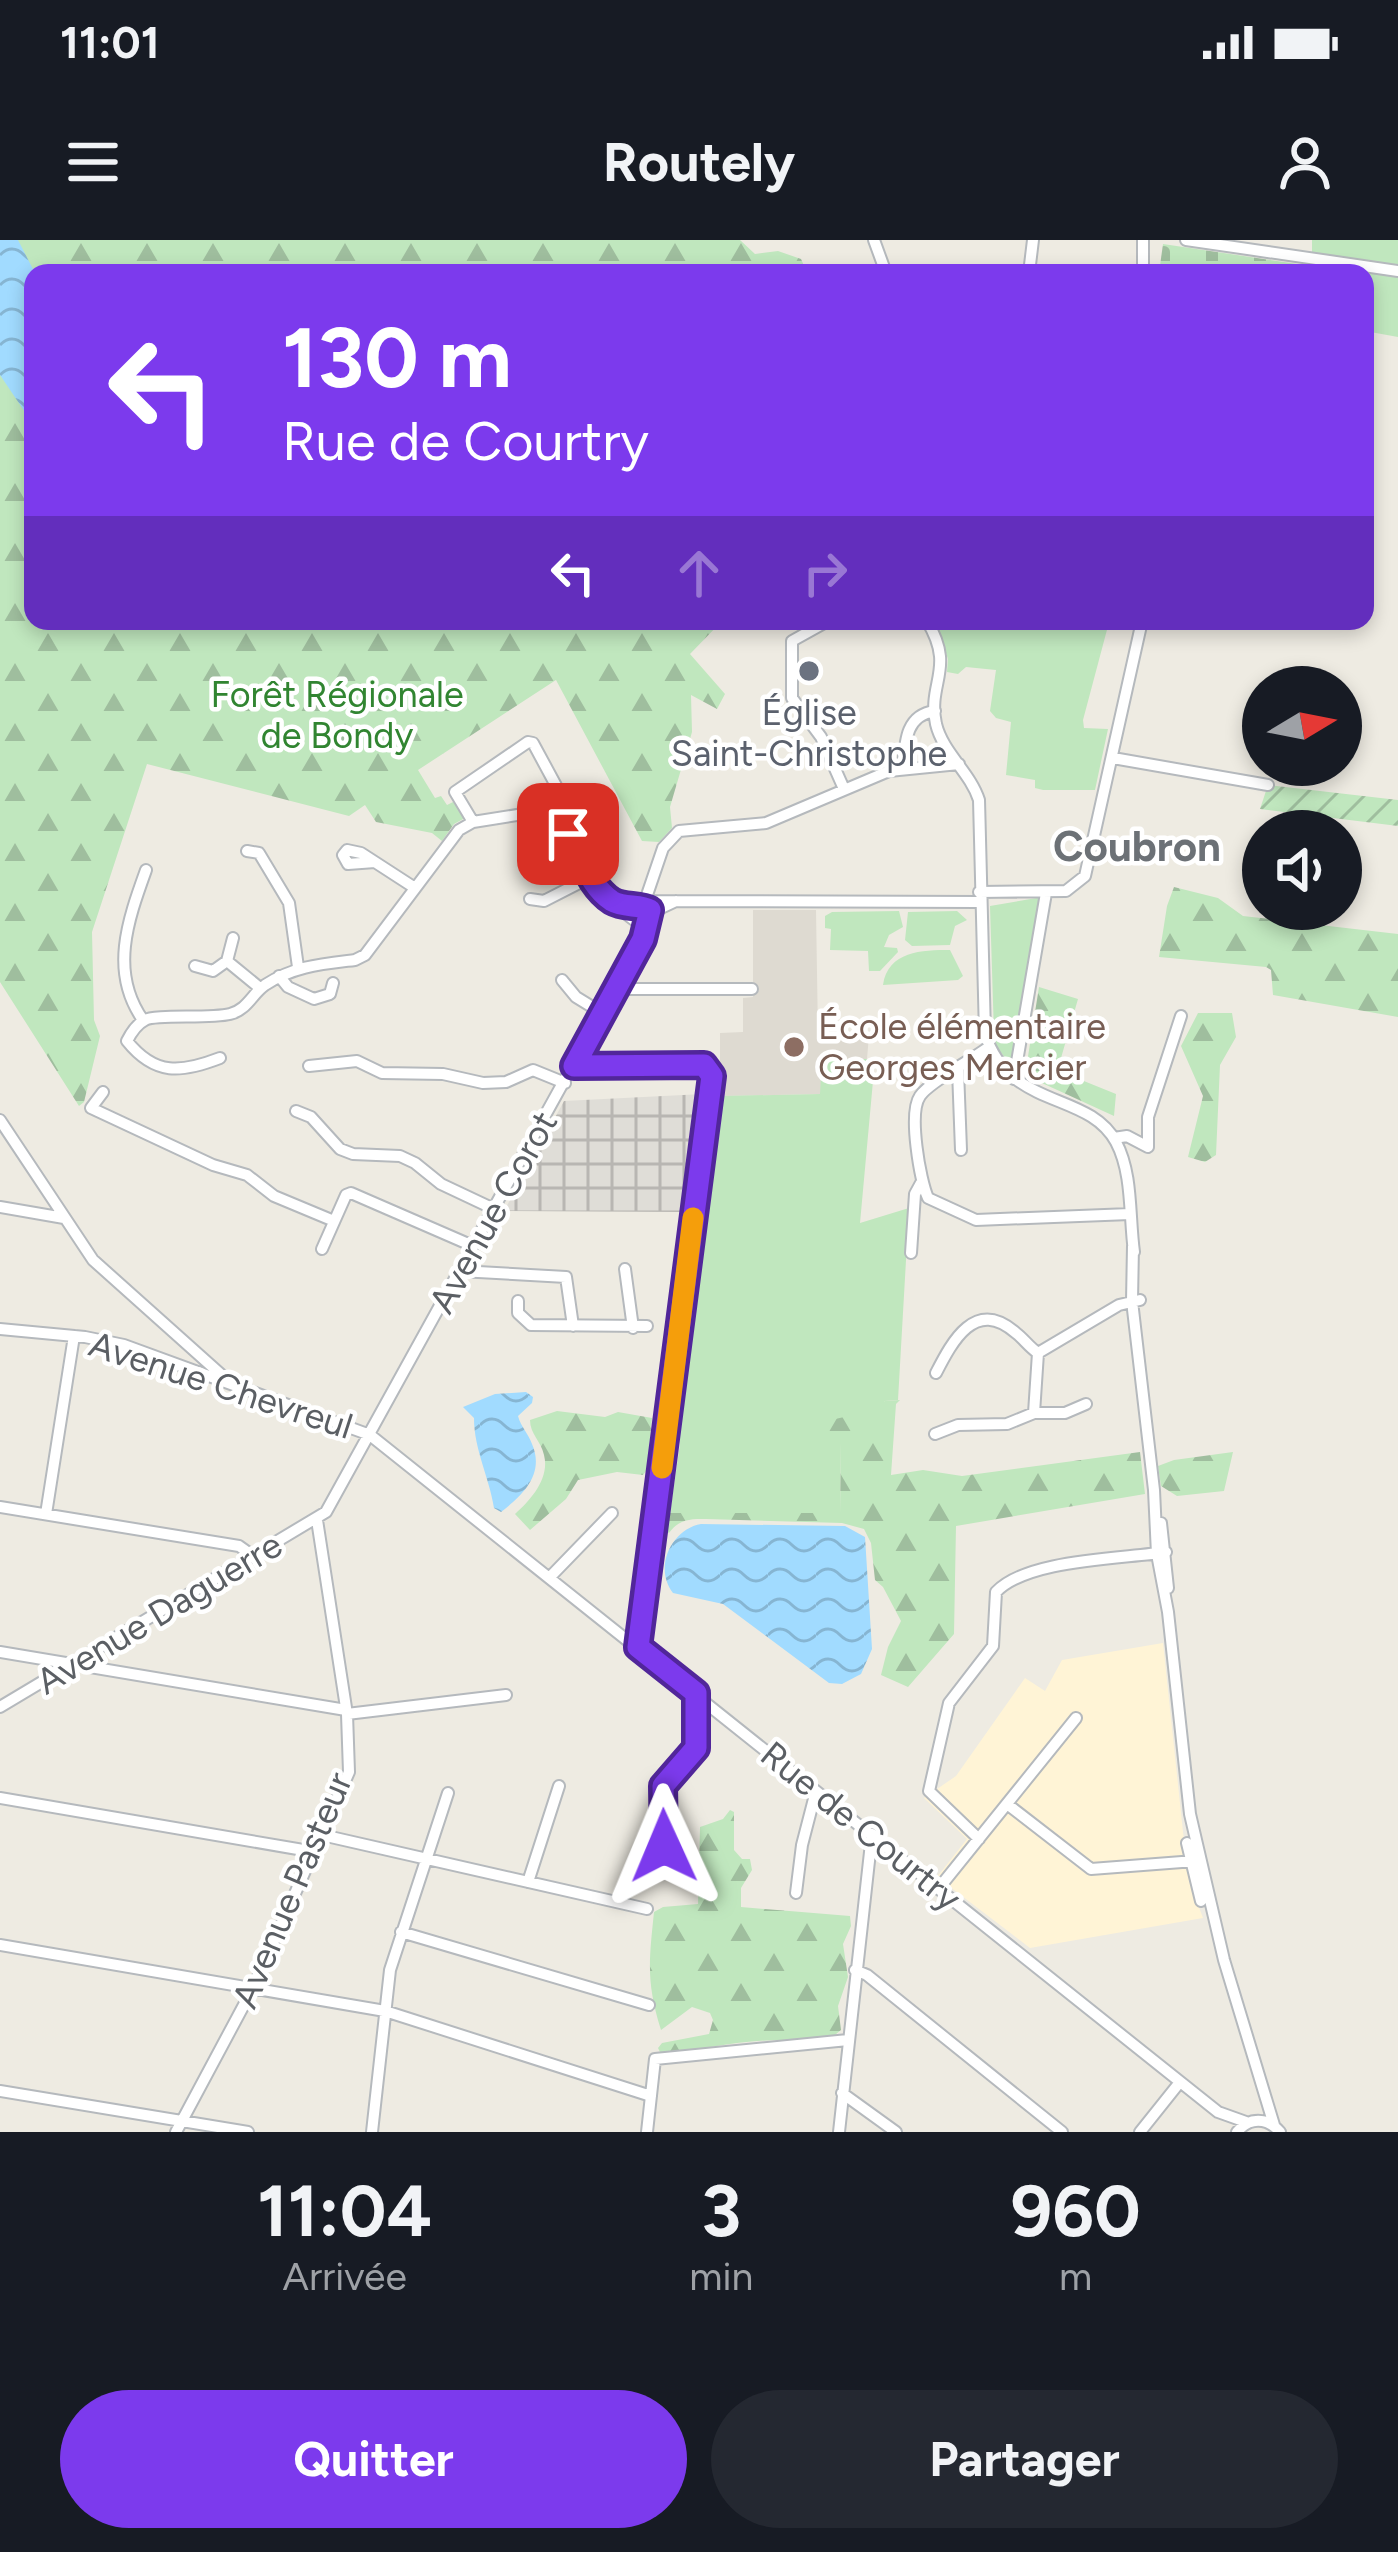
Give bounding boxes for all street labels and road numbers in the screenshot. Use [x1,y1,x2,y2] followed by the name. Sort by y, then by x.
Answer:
[420,1104,566,1320] street label: Avenue Corot
[84,1322,358,1448] street label: Avenue Chevreul
[29,1523,289,1703] street label: Avenue Daguerre
[752,1732,970,1920] street label: Rue de Courtry
[223,1766,361,2014] street label: Avenue Pasteur

